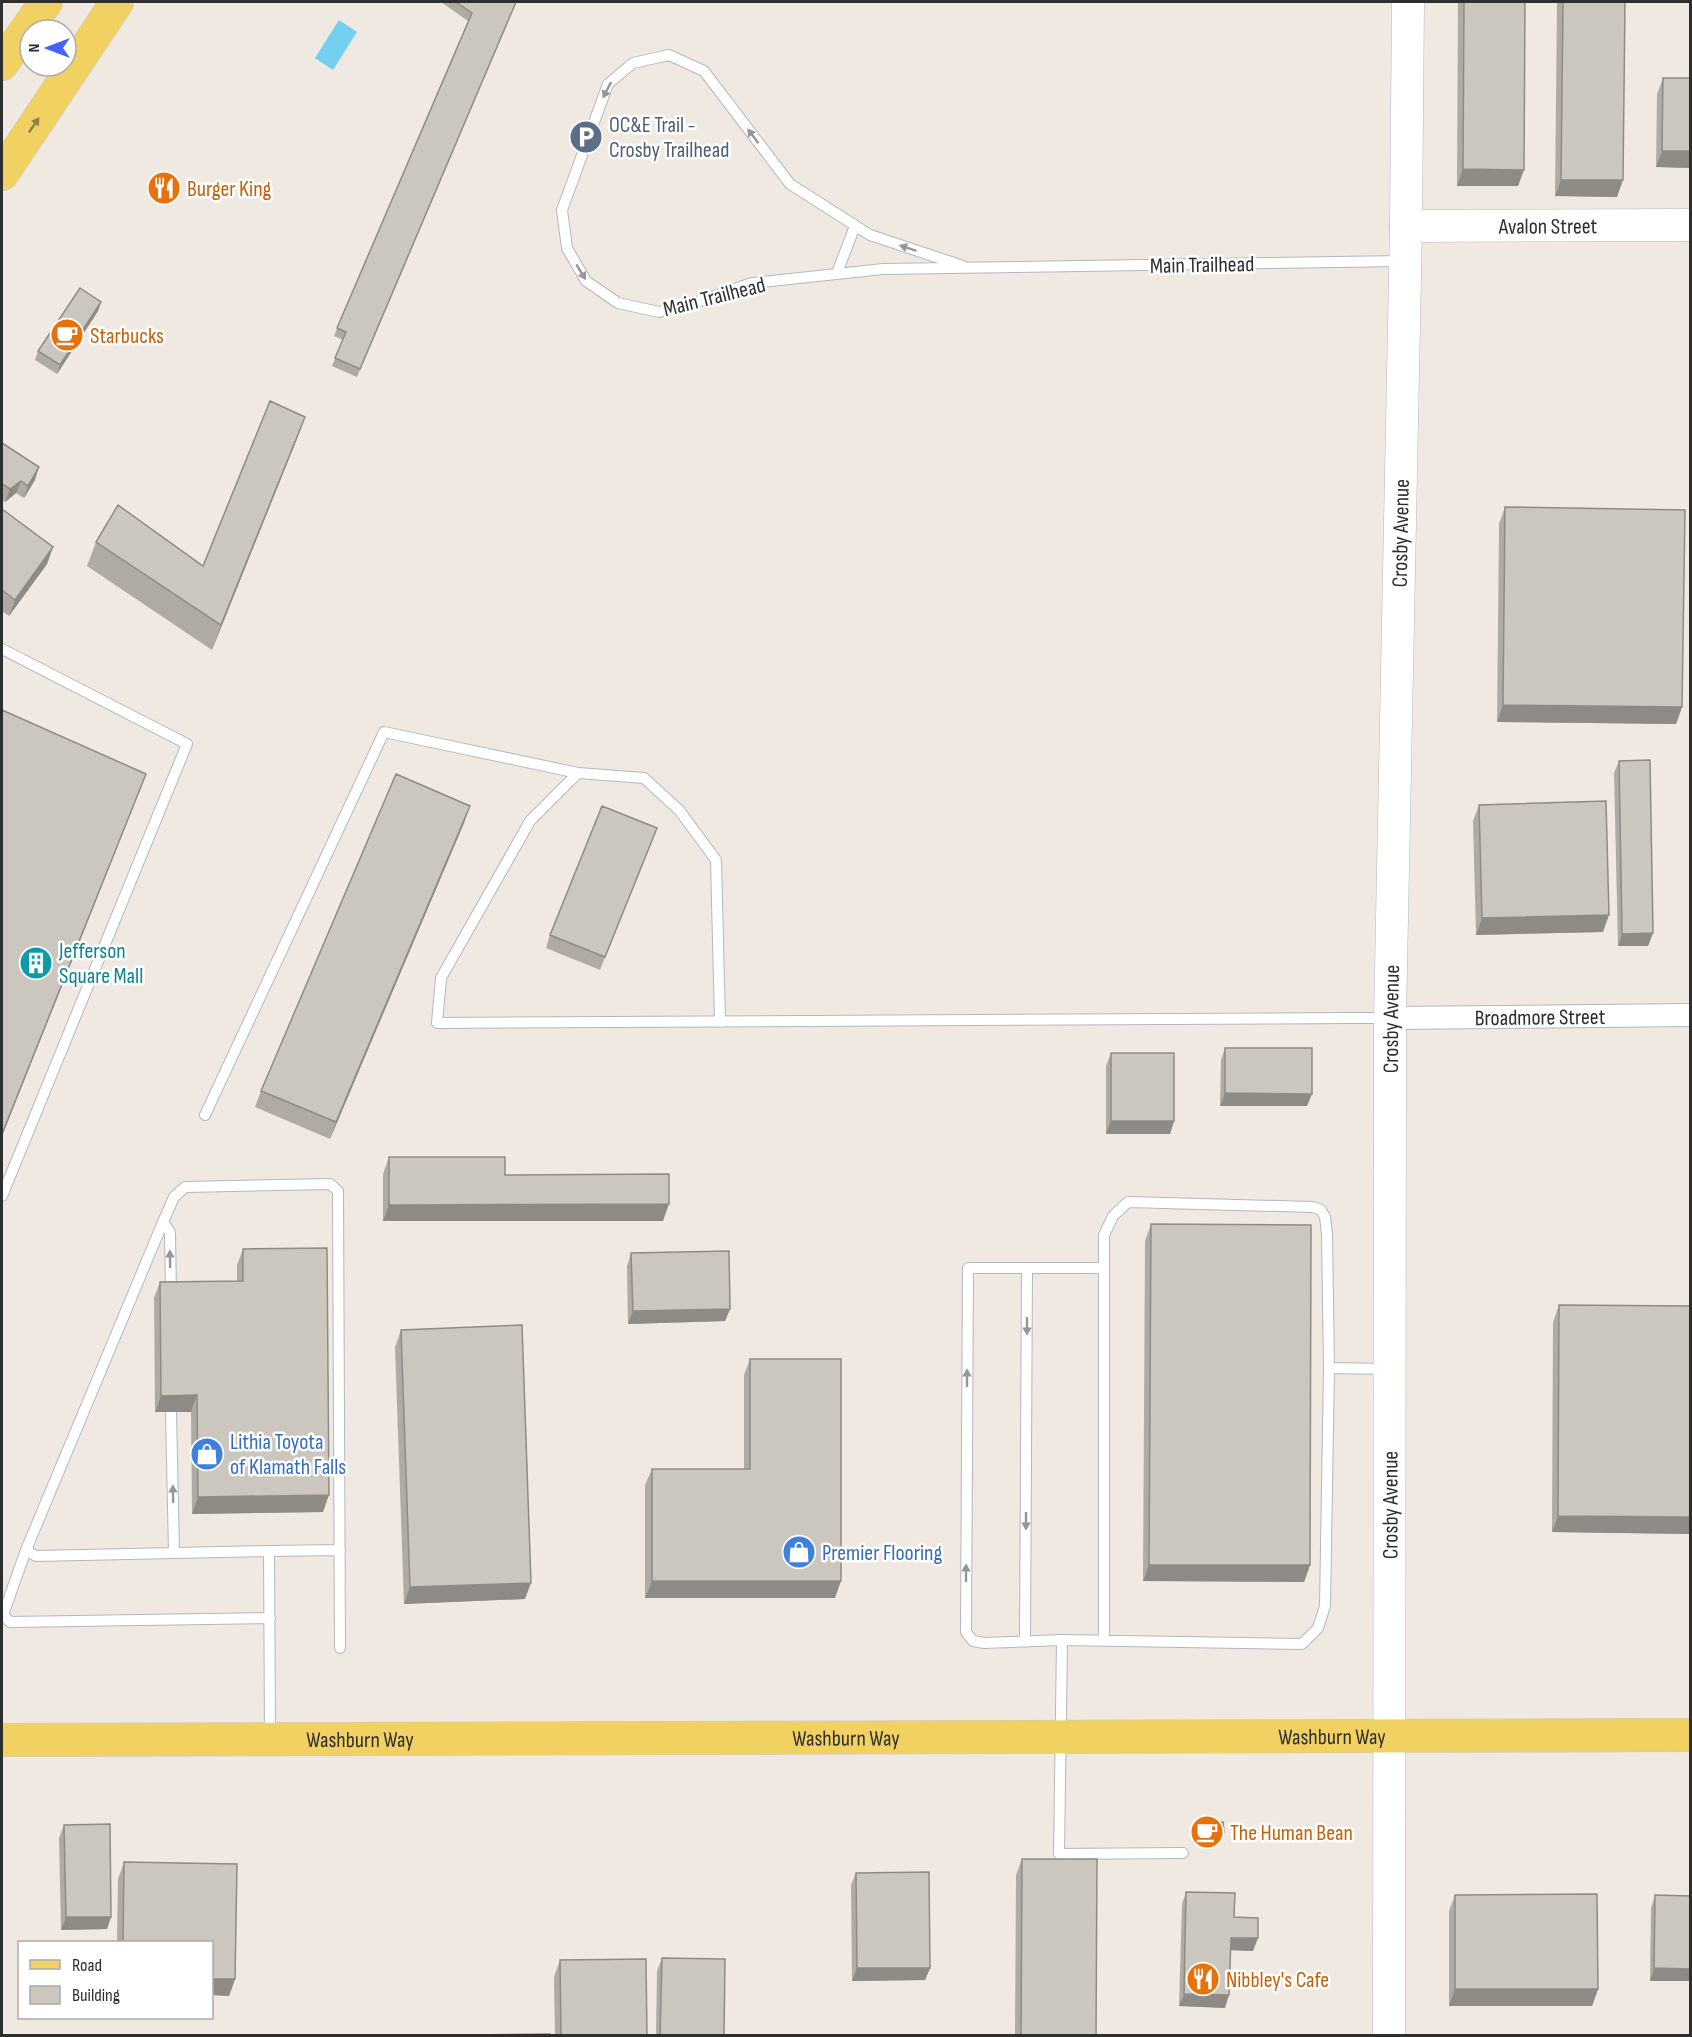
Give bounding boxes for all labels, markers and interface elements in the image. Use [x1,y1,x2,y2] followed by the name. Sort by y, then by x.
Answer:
[18,18,78,78] north arrow
[25,44,44,52] text: N
[602,82,612,99] one-way arrow
[609,112,729,164] place label: OC&E Trail - Crosby Trailhead
[28,118,40,134] one-way arrow
[568,119,604,155] parking icon: OC&E Trail - Crosby Trailhead
[748,129,760,144] one-way arrow
[146,170,182,206] restaurant icon: Burger King
[187,176,272,203] place label: Burger King
[1498,213,1598,241] street label: Avalon Street
[898,243,916,252] one-way arrow
[1150,251,1254,280] street label: Main Trailhead
[576,264,586,281] one-way arrow
[660,272,768,323] street label: Main Trailhead
[49,317,85,353] cafe icon: Starbucks
[90,323,164,350] place label: Starbucks
[1387,479,1416,588] street label: Crosby Avenue
[58,938,143,990] place label: Jefferson Square Mall
[18,945,54,981] building icon: Jefferson Square Mall
[1378,965,1406,1073] street label: Crosby Avenue
[1475,1004,1606,1032] street label: Broadmore Street
[165,1249,175,1268] one-way arrow
[1022,1317,1032,1336] one-way arrow
[962,1369,972,1388] one-way arrow
[230,1429,346,1481] place label: Lithia Toyota of Klamath Falls
[189,1436,225,1472] shop icon: Lithia Toyota of Klamath Falls
[1377,1451,1405,1559] street label: Crosby Avenue
[168,1485,177,1504] one-way arrow
[1021,1512,1031,1531] one-way arrow
[781,1534,817,1570] shop icon: Premier Flooring
[822,1540,942,1567] place label: Premier Flooring
[961,1564,971,1583] one-way arrow
[1278,1724,1386,1751] street label: Washburn Way
[792,1725,900,1753] street label: Washburn Way
[306,1727,414,1754] street label: Washburn Way
[1189,1814,1225,1850] cafe icon: The Human Bean
[1230,1820,1353,1847] place label: The Human Bean
[18,1941,213,2019] legend
[72,1955,102,1976] text: Road
[1185,1961,1221,1997] restaurant icon: Nibbley's Cafe
[1226,1967,1329,1994] place label: Nibbley's Cafe
[72,1985,120,2006] text: Building

